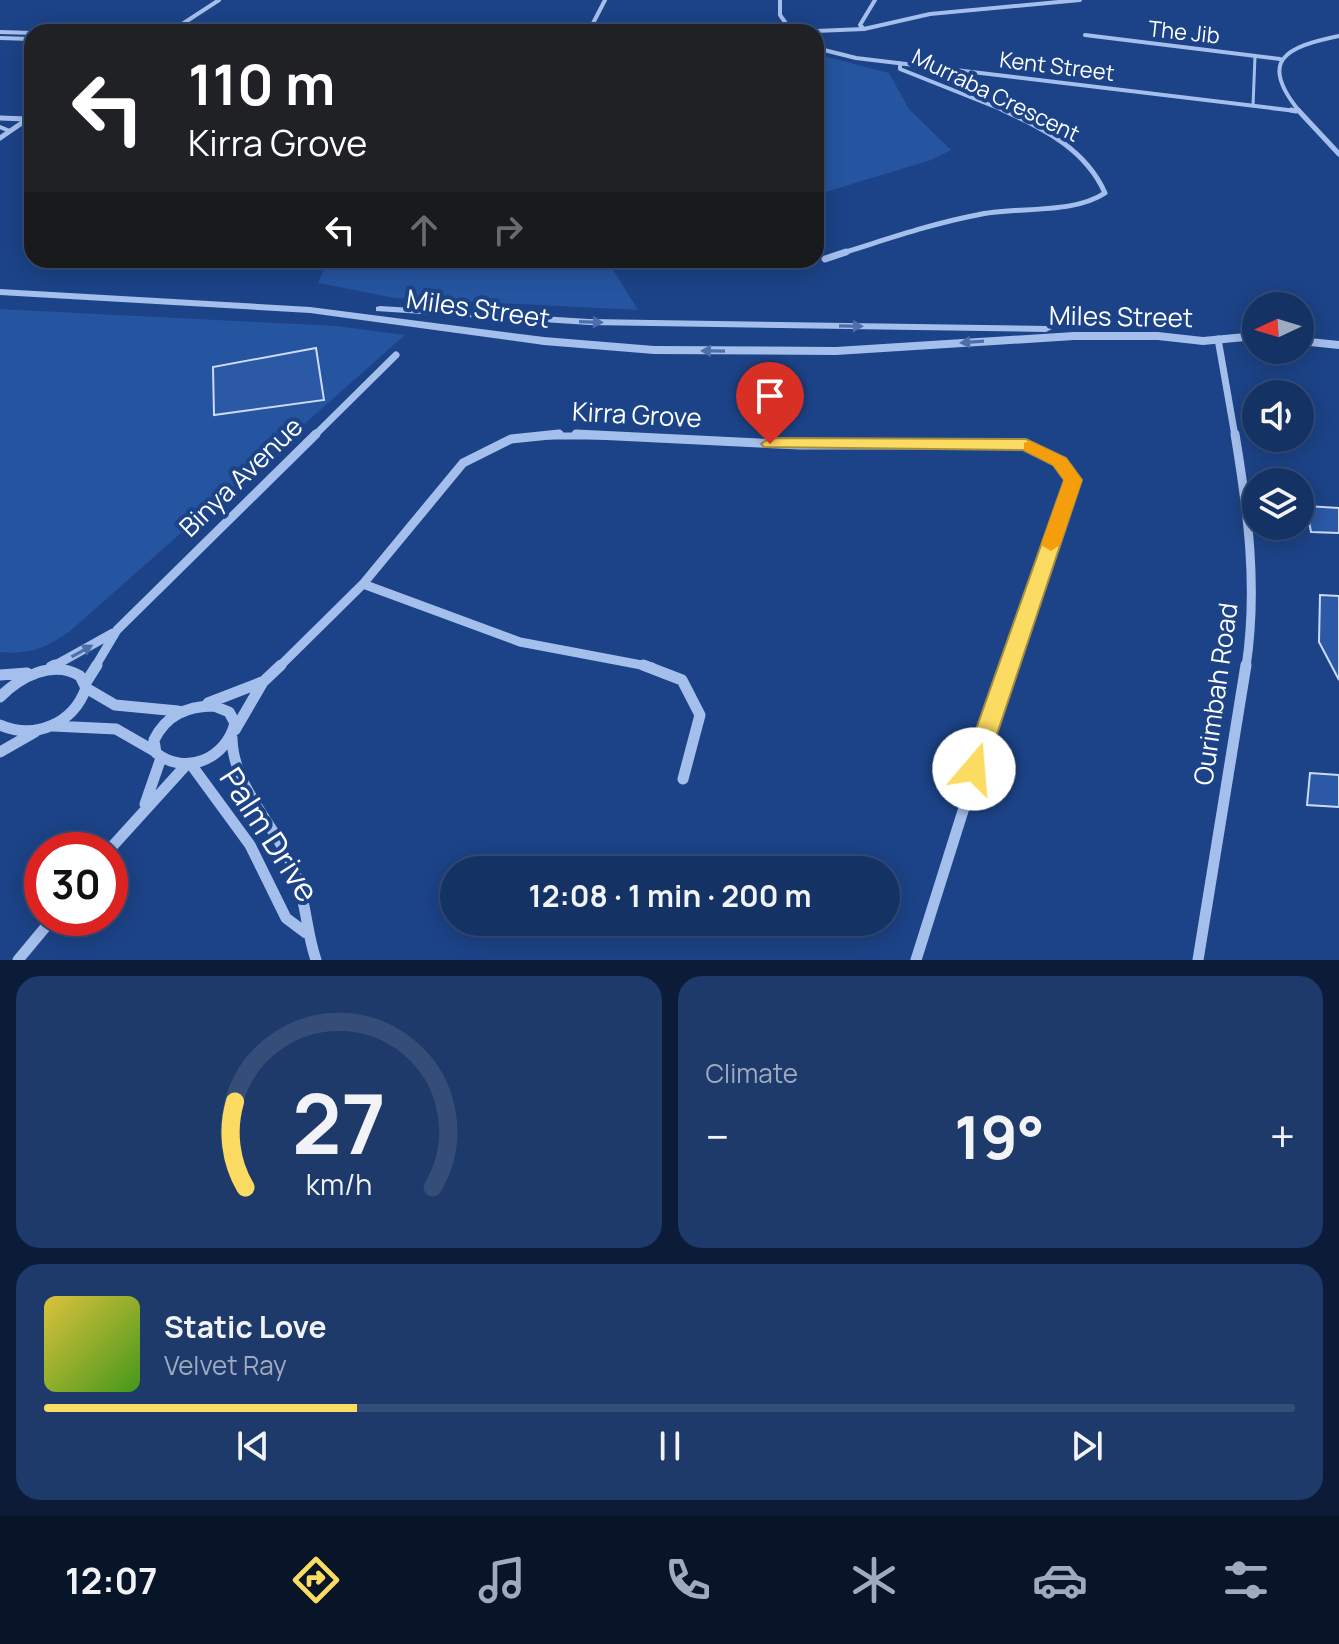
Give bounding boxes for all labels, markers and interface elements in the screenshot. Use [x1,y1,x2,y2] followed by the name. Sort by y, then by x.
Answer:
[1147,13,1221,51] street label: The Jib
[907,41,1085,149] street label: Murraba Crescent
[998,44,1116,88] street label: Kent Street
[188,45,335,122] text: 110 m
[56,56,160,160] icon: left
[188,118,367,167] text: Kirra Grove
[318,208,362,252] icon: left
[402,208,446,252] icon: ahead
[486,208,530,252] icon: right
[404,280,552,336] street label: Miles Street
[1242,292,1314,364] north arrow
[1242,292,1314,540] map controls
[1049,297,1194,335] street label: Miles Street
[579,316,604,329] one-way arrow
[839,320,864,333] one-way arrow
[960,336,985,349] one-way arrow
[700,345,725,357] one-way arrow
[736,362,804,444] pin
[748,374,792,418] icon: arrive
[1242,380,1314,452] button: sound
[571,393,703,435] street label: Kirra Grove
[171,408,310,544] street label: Binya Avenue
[1242,468,1314,540] button: layers
[1184,600,1246,787] street label: Ourimbah Road
[71,644,93,658] one-way arrow
[932,727,1016,811] position arrow
[210,759,330,910] street label: Palm Drive
[24,832,128,936] speed limit sign: 30
[529,875,812,916] text: 12:08 · 1 min · 200 m
[706,1055,798,1091] text: Climate
[292,1065,386,1179] text: 27
[954,1095,1045,1177] text: 19°
[706,1106,729,1166] text: −
[1270,1106,1295,1166] text: +
[306,1165,372,1204] text: km/h
[164,1306,327,1347] text: Static Love
[164,1347,287,1383] text: Velvet Ray
[231,1424,275,1468] icon: previous
[648,1424,692,1468] icon: pause
[1065,1424,1109,1468] icon: next
[288,1552,344,1608] icon: directions
[474,1552,530,1608] icon: music
[660,1552,716,1608] icon: phone
[846,1552,902,1608] icon: climate
[1032,1552,1088,1608] icon: car
[1218,1552,1274,1608] icon: filters
[65,1556,157,1605] text: 12:07

